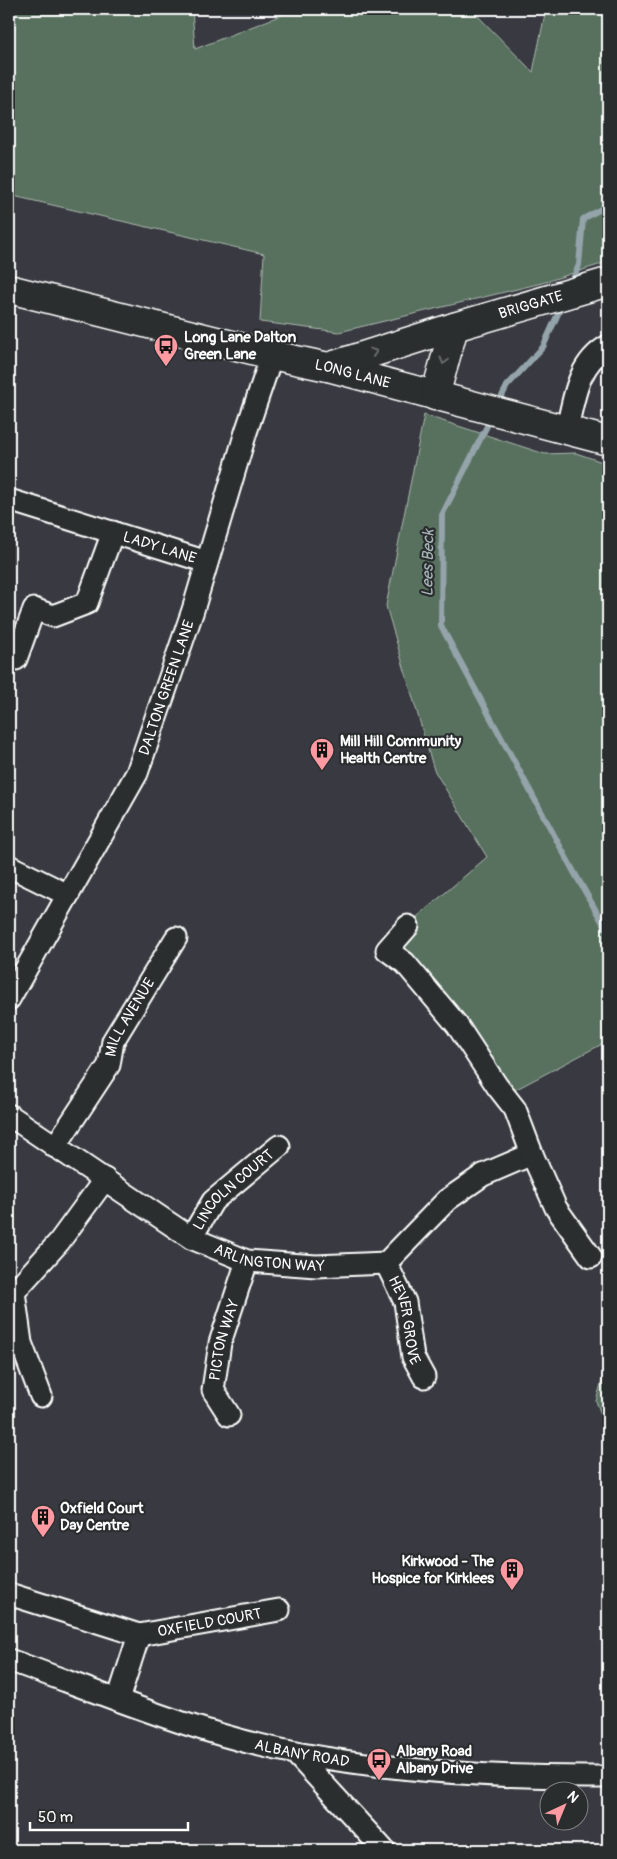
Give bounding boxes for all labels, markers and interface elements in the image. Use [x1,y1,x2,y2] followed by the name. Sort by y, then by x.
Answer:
[496,287,565,323] street label: BRIGGATE
[184,328,297,364] place label: Long Lane Dalton Green Lane
[153,333,179,367] bus stop icon: Long Lane Dalton Green Lane
[370,348,378,358] one-way arrow
[313,355,393,393] street label: LONG LANE
[439,357,450,366] one-way arrow
[121,527,199,568] street label: LADY LANE
[417,528,439,597] water label: Lees Beck
[135,617,199,758] street label: DALTON GREEN LANE
[340,732,462,768] place label: Mill Hill Community Health Centre
[309,737,335,771] building icon: Mill Hill Community Health Centre
[102,974,159,1058] street label: MILL AVENUE
[189,1145,278,1234] street label: LINCOLN COURT
[211,1240,326,1276] street label: ARLINGTON WAY
[384,1273,425,1369] street label: HEVER GROVE
[206,1297,244,1382] street label: PICTON WAY
[60,1499,145,1535] place label: Oxfield Court Day Centre
[30,1504,56,1538] building icon: Oxfield Court Day Centre
[371,1552,495,1588] place label: Kirkwood - The Hospice for Kirklees
[499,1557,525,1591] building icon: Kirkwood - The Hospice for Kirklees
[156,1604,263,1642] street label: OXFIELD COURT
[253,1735,351,1772] street label: ALBANY ROAD
[396,1742,474,1778] place label: Albany Road Albany Drive
[366,1747,392,1781] bus stop icon: Albany Road Albany Drive
[540,1782,590,1832] north arrow
[563,1788,582,1806] text: N
[30,1799,188,1831] scale bar
[38,1808,73,1827] text: 50 m

